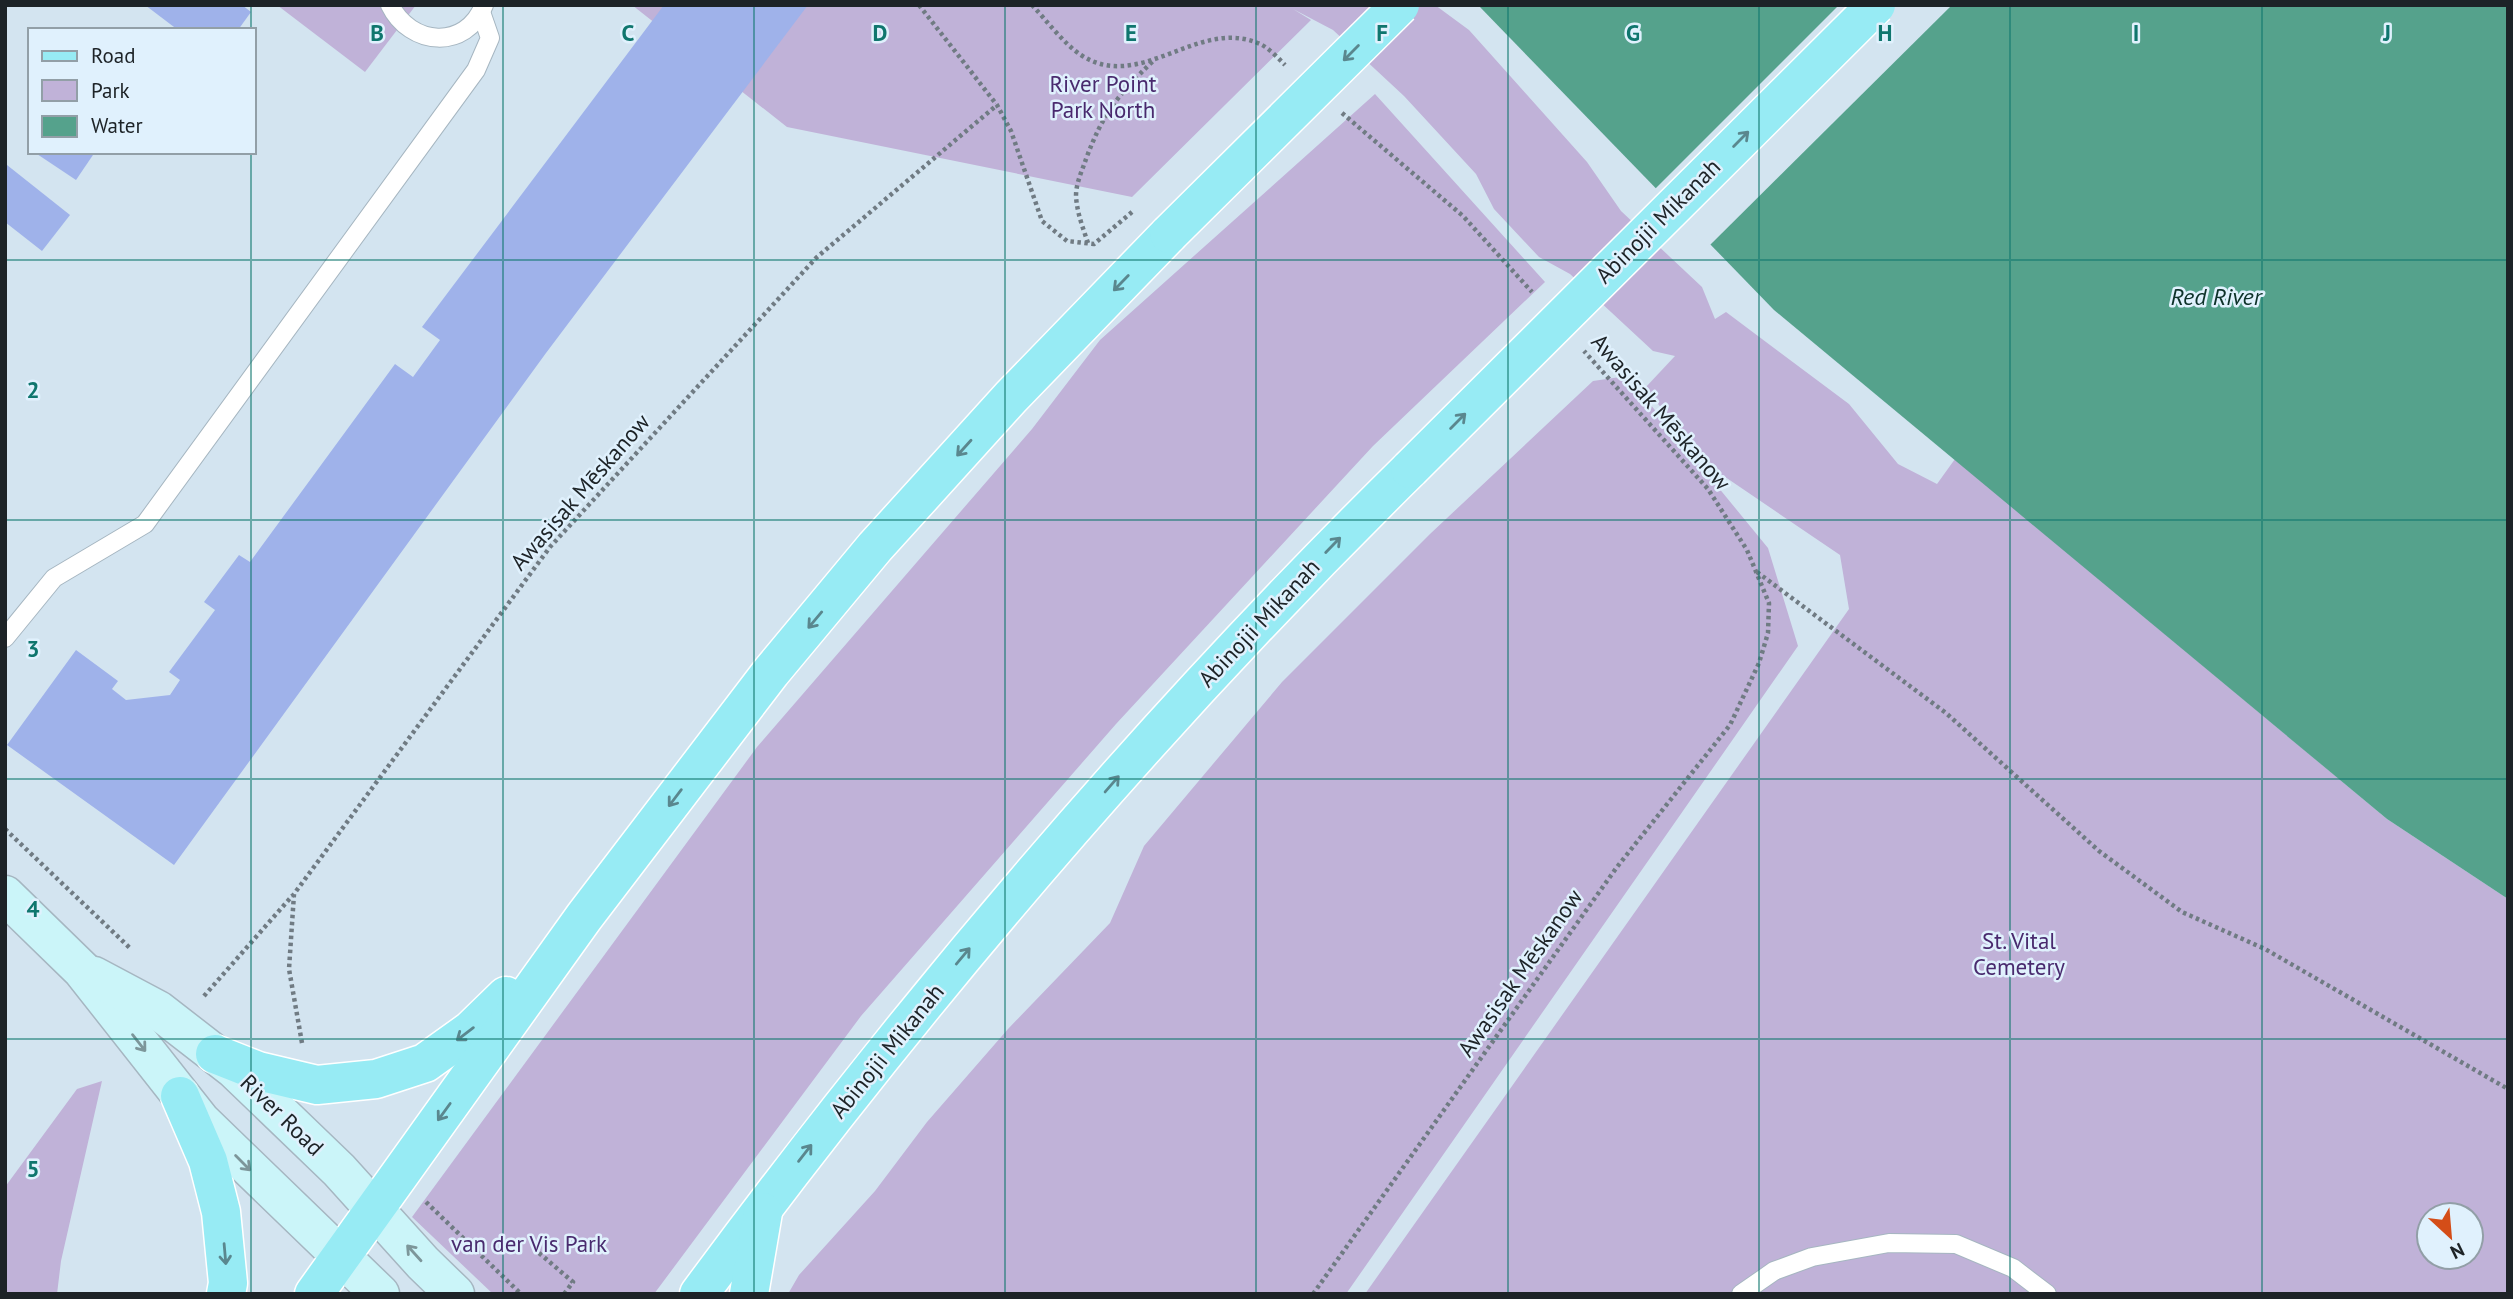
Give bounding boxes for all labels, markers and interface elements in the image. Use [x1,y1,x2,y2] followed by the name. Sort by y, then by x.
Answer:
[370,18,384,47] text: B
[622,18,635,47] text: C
[873,18,887,47] text: D
[1125,18,1137,47] text: E
[1376,18,1388,47] text: F
[1626,18,1640,47] text: G
[1878,18,1892,47] text: H
[2133,18,2139,47] text: I
[2382,18,2391,47] text: J
[28,28,256,154] legend
[91,42,135,69] text: Road
[1343,45,1360,62] one-way arrow
[1049,69,1157,124] park label: River Point Park North
[91,77,130,104] text: Park
[91,112,143,139] text: Water
[1732,131,1749,148] one-way arrow
[1589,152,1726,289] street label: Abinojii Mikanah
[1113,275,1130,292] one-way arrow
[2170,281,2264,312] water label: Red River
[1585,327,1737,496] street label: Awasisak Mēskanow
[26,375,40,404] text: 2
[504,407,656,576] street label: Awasisak Mēskanow
[1449,412,1466,429] one-way arrow
[956,439,973,456] one-way arrow
[1324,537,1341,554] one-way arrow
[1192,552,1325,693] street label: Abinojii Mikanah
[807,610,823,628] one-way arrow
[26,634,40,663] text: 3
[1103,776,1120,793] one-way arrow
[667,789,682,807] one-way arrow
[1451,883,1588,1062] street label: Awasisak Mēskanow
[26,894,40,923] text: 4
[1973,926,2065,981] park label: St. Vital Cemetery
[955,948,971,966] one-way arrow
[823,977,950,1124] street label: Abinojii Mikanah
[457,1026,475,1041] one-way arrow
[131,1033,146,1052] one-way arrow
[234,1068,330,1162] street label: River Road
[437,1102,451,1121] one-way arrow
[798,1144,813,1163] one-way arrow
[26,1154,40,1183] text: 5
[234,1154,251,1171] one-way arrow
[2415,1201,2485,1271] north arrow
[451,1229,607,1258] park label: van der Vis Park
[2447,1238,2468,1265] text: N
[219,1242,232,1265] one-way arrow
[405,1245,422,1262] one-way arrow

